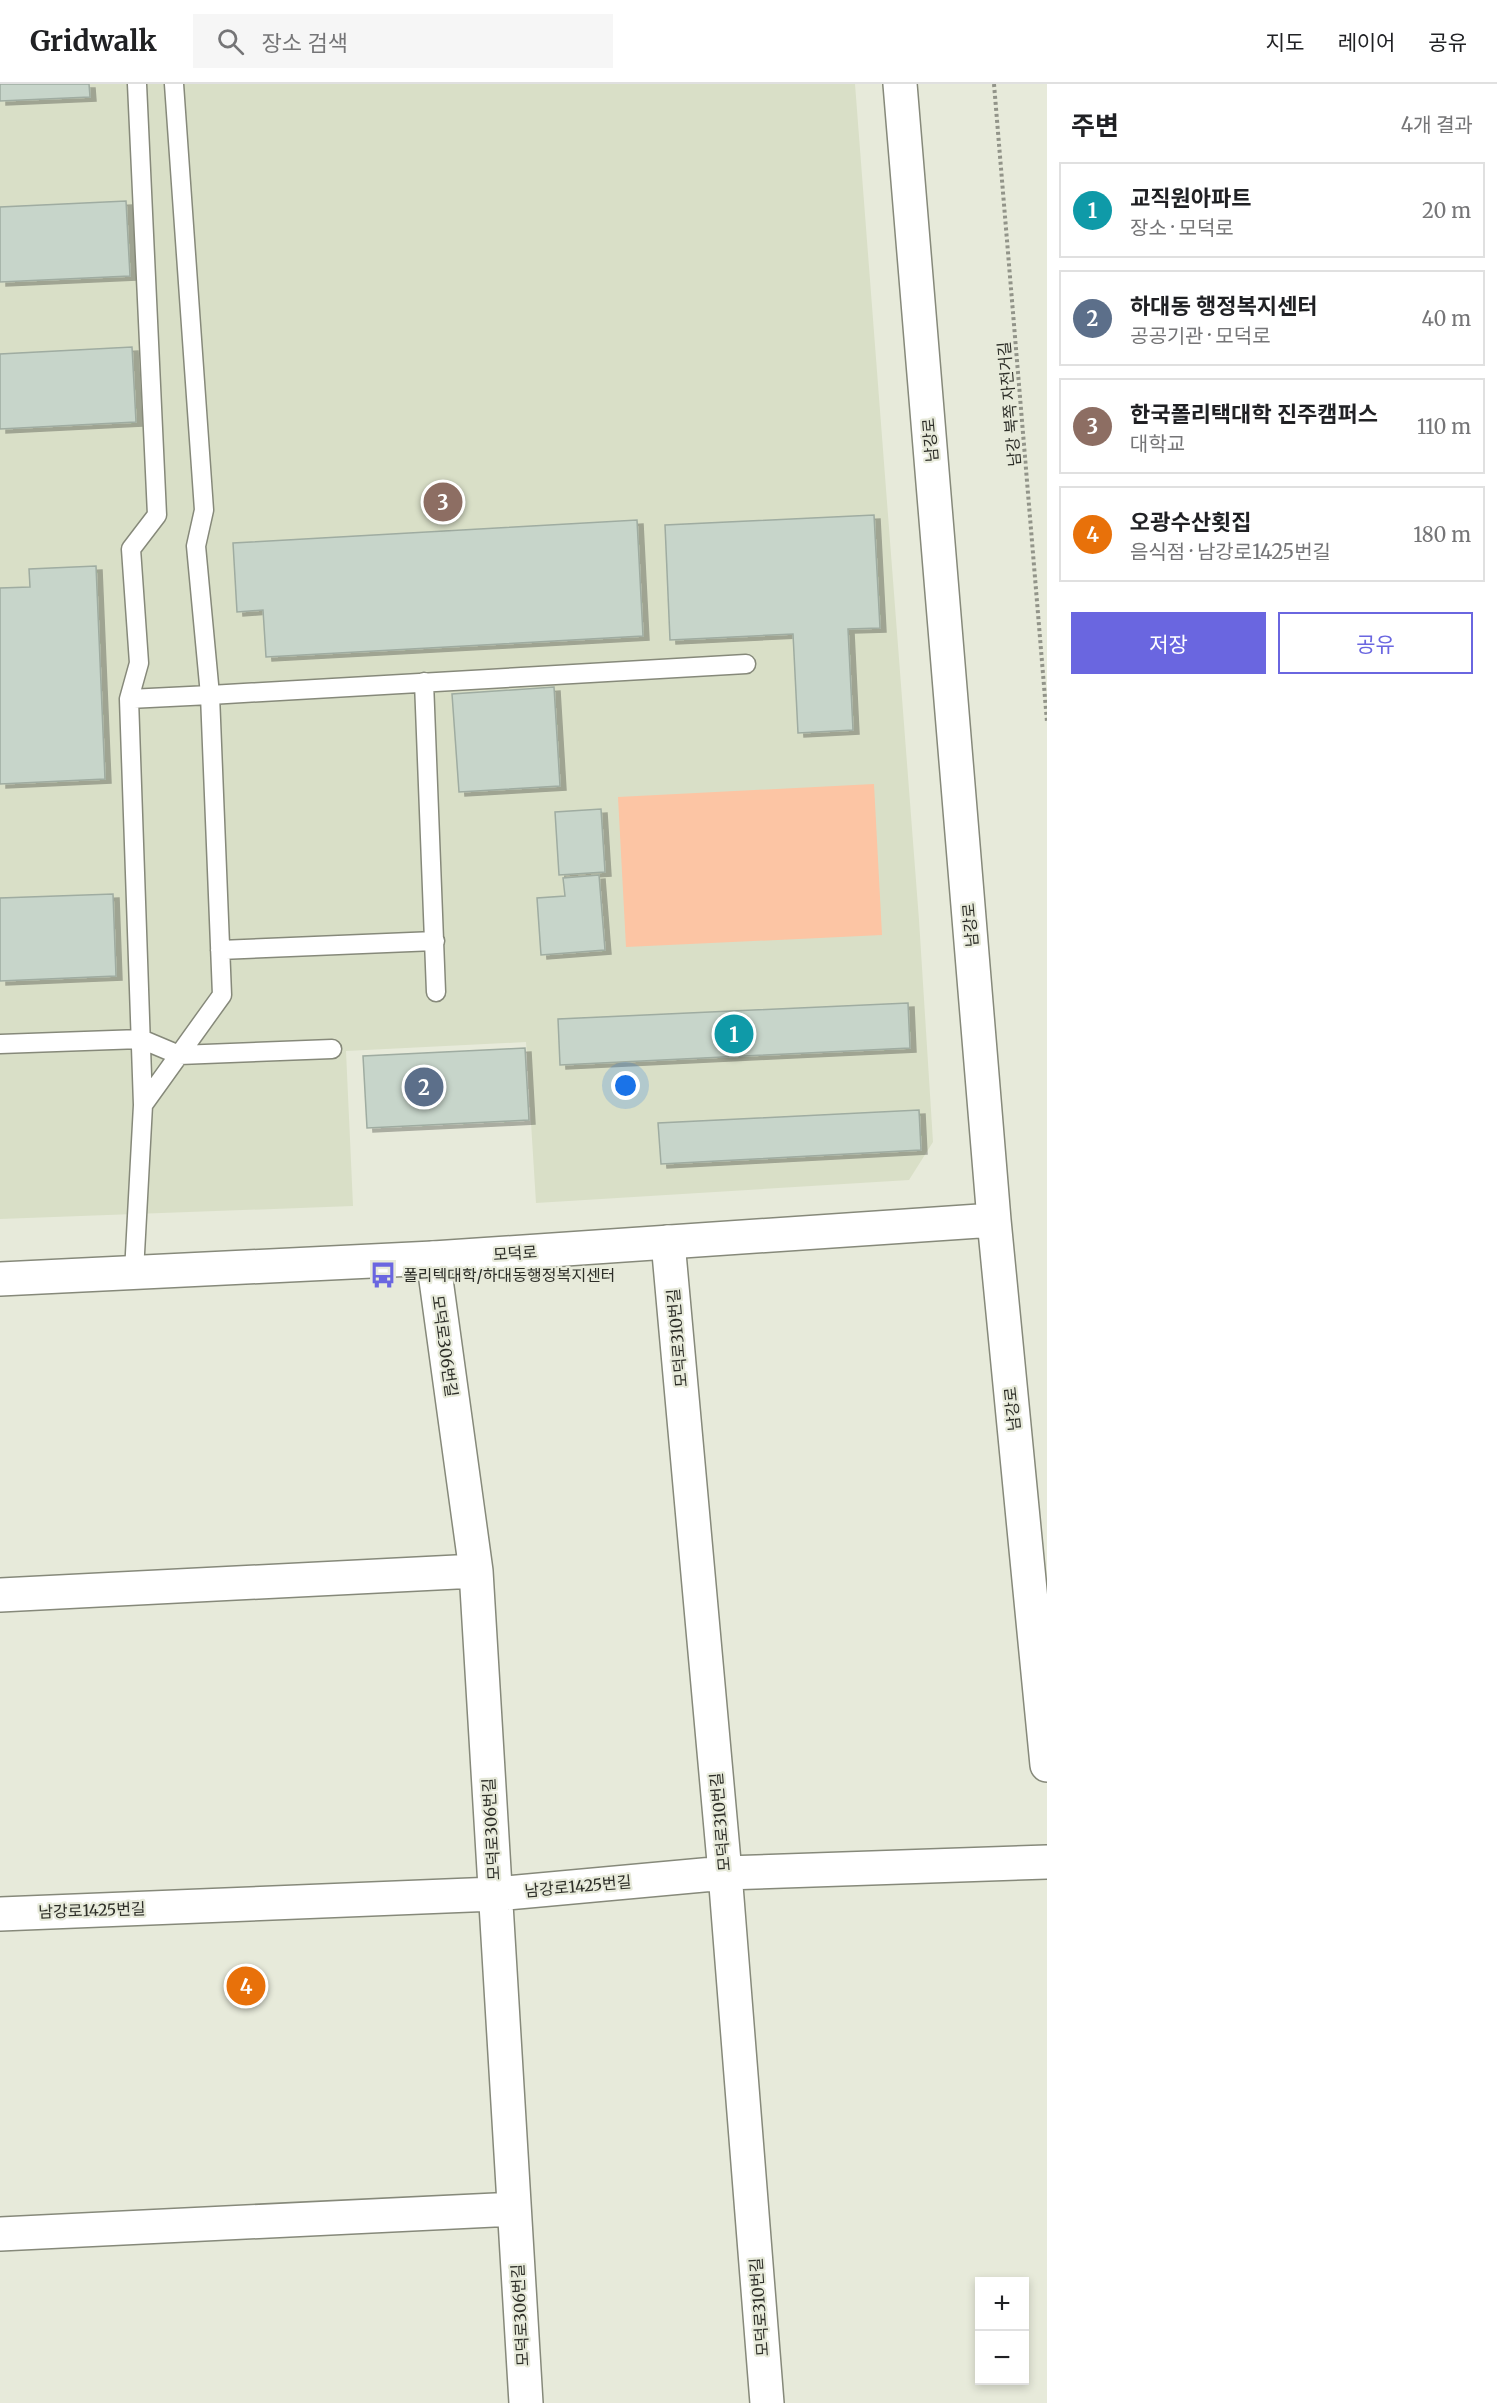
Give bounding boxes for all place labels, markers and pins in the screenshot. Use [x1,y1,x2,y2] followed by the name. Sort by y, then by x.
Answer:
[424,480,462,524] pin: 3
[714,1012,754,1056] pin: 1
[404,1064,444,1110] pin: 2
[368,1260,398,1290] bus stop icon: 폴리텍대학/하대동행정복지센터
[403,1265,615,1285] place label: 폴리텍대학/하대동행정복지센터
[226,1964,266,2008] pin: 4

